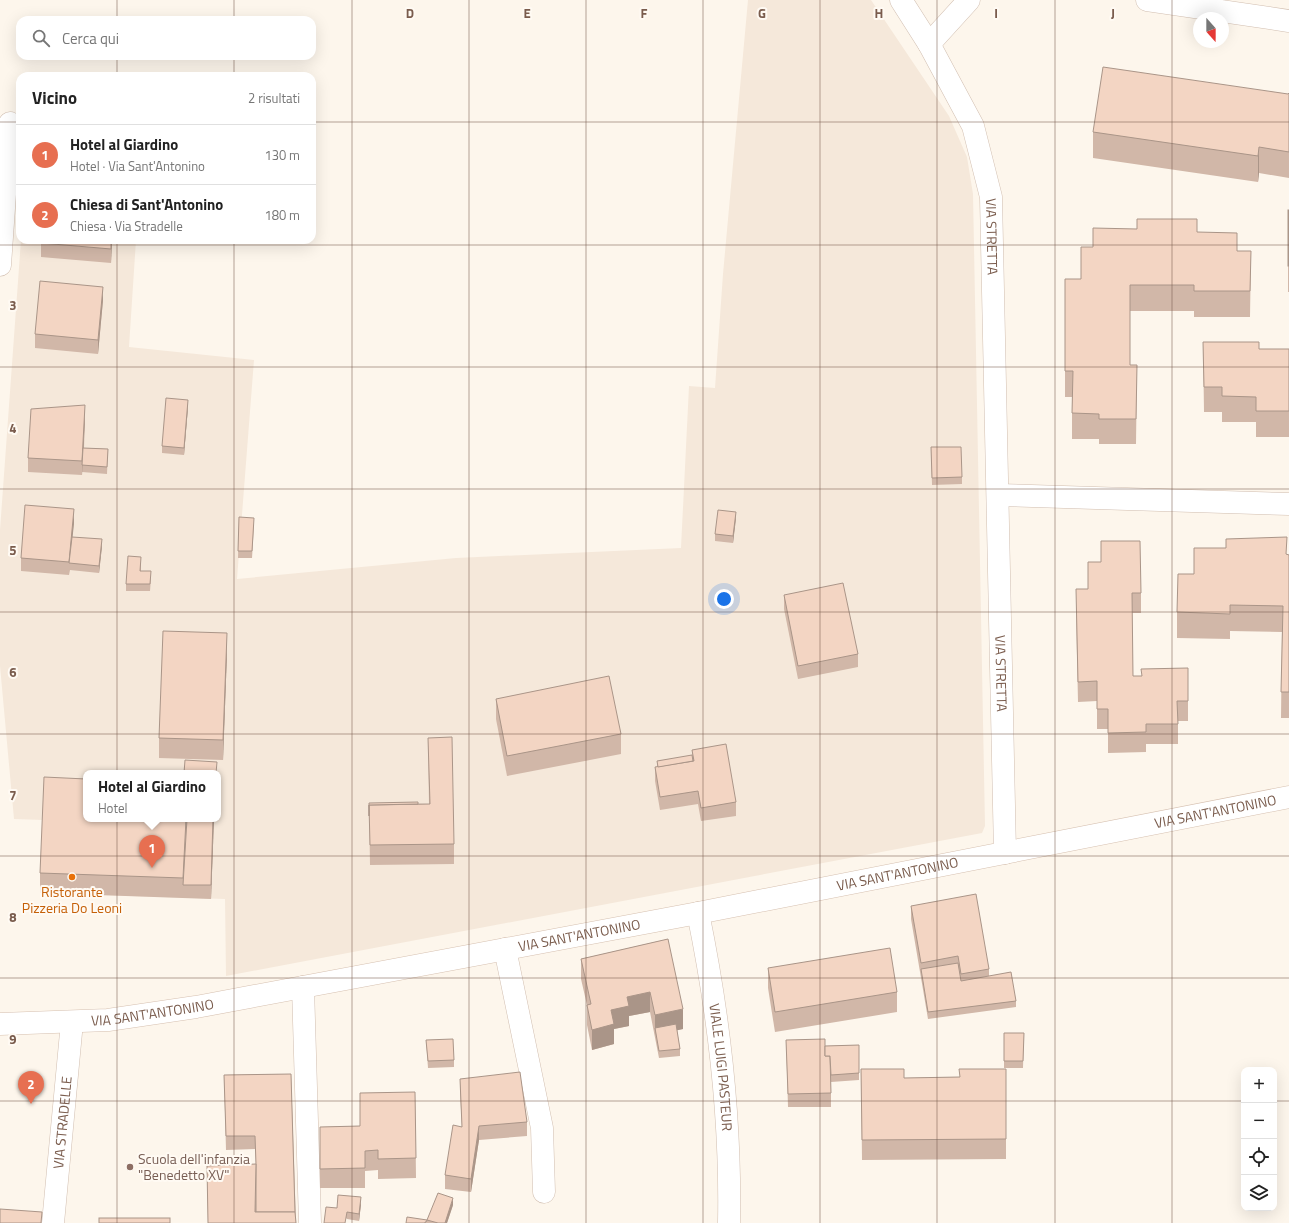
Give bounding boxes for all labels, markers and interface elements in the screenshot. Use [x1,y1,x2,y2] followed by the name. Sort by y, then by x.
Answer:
[406,3,414,23] text: D
[523,3,531,23] text: E
[641,3,648,23] text: F
[758,3,766,23] text: G
[875,3,883,23] text: H
[994,3,998,23] text: I
[1111,3,1115,23] text: J
[1193,12,1229,48] north arrow
[16,16,316,60] search box
[30,27,52,49] icon: search
[62,27,119,50] text: Cerca qui
[32,85,77,111] text: Vicino
[248,88,300,108] text: 2 risultati
[70,133,178,156] text: Hotel al Giardino
[41,145,49,165] text: 1
[264,145,300,165] text: 130 m
[70,156,205,176] text: Hotel · Via Sant'Antonino
[70,193,223,216] text: Chiesa di Sant'Antonino
[981,198,1004,276] street label: VIA STRETTA
[41,205,49,225] text: 2
[264,205,300,225] text: 180 m
[70,216,183,236] text: Chiesa · Via Stradelle
[9,295,17,315] text: 3
[9,418,17,438] text: 4
[9,540,17,560] text: 5
[714,589,734,609] your location
[990,635,1013,713] street label: VIA STRETTA
[9,662,17,682] text: 6
[83,770,221,822] popup
[98,775,206,798] text: Hotel al Giardino
[9,785,17,805] text: 7
[1152,789,1278,833] street label: VIA SANT'ANTONINO
[98,798,128,818] text: Hotel
[139,835,165,868] pin: 1
[835,851,960,896] street label: VIA SANT'ANTONINO
[67,872,77,882] marker: Ristorante Pizzeria Do Leoni
[22,881,122,918] place label: Ristorante Pizzeria Do Leoni
[9,907,17,927] text: 8
[516,913,642,956] street label: VIA SANT'ANTONINO
[91,993,215,1031] street label: VIA SANT'ANTONINO
[704,1002,738,1132] street label: VIALE LUIGI PASTEUR
[9,1029,17,1049] text: 9
[1241,1067,1277,1211] map controls
[1241,1067,1277,1103] button: +
[18,1071,44,1104] pin: 2
[47,1075,77,1170] street label: VIA STRADELLE
[1241,1103,1277,1139] button: −
[1241,1139,1277,1175] button: locate
[138,1148,250,1185] place label: Scuola dell'infanzia "Benedetto XV"
[125,1162,135,1172] marker: Scuola dell'infanzia "Benedetto XV"
[1241,1175,1277,1211] button: layers

